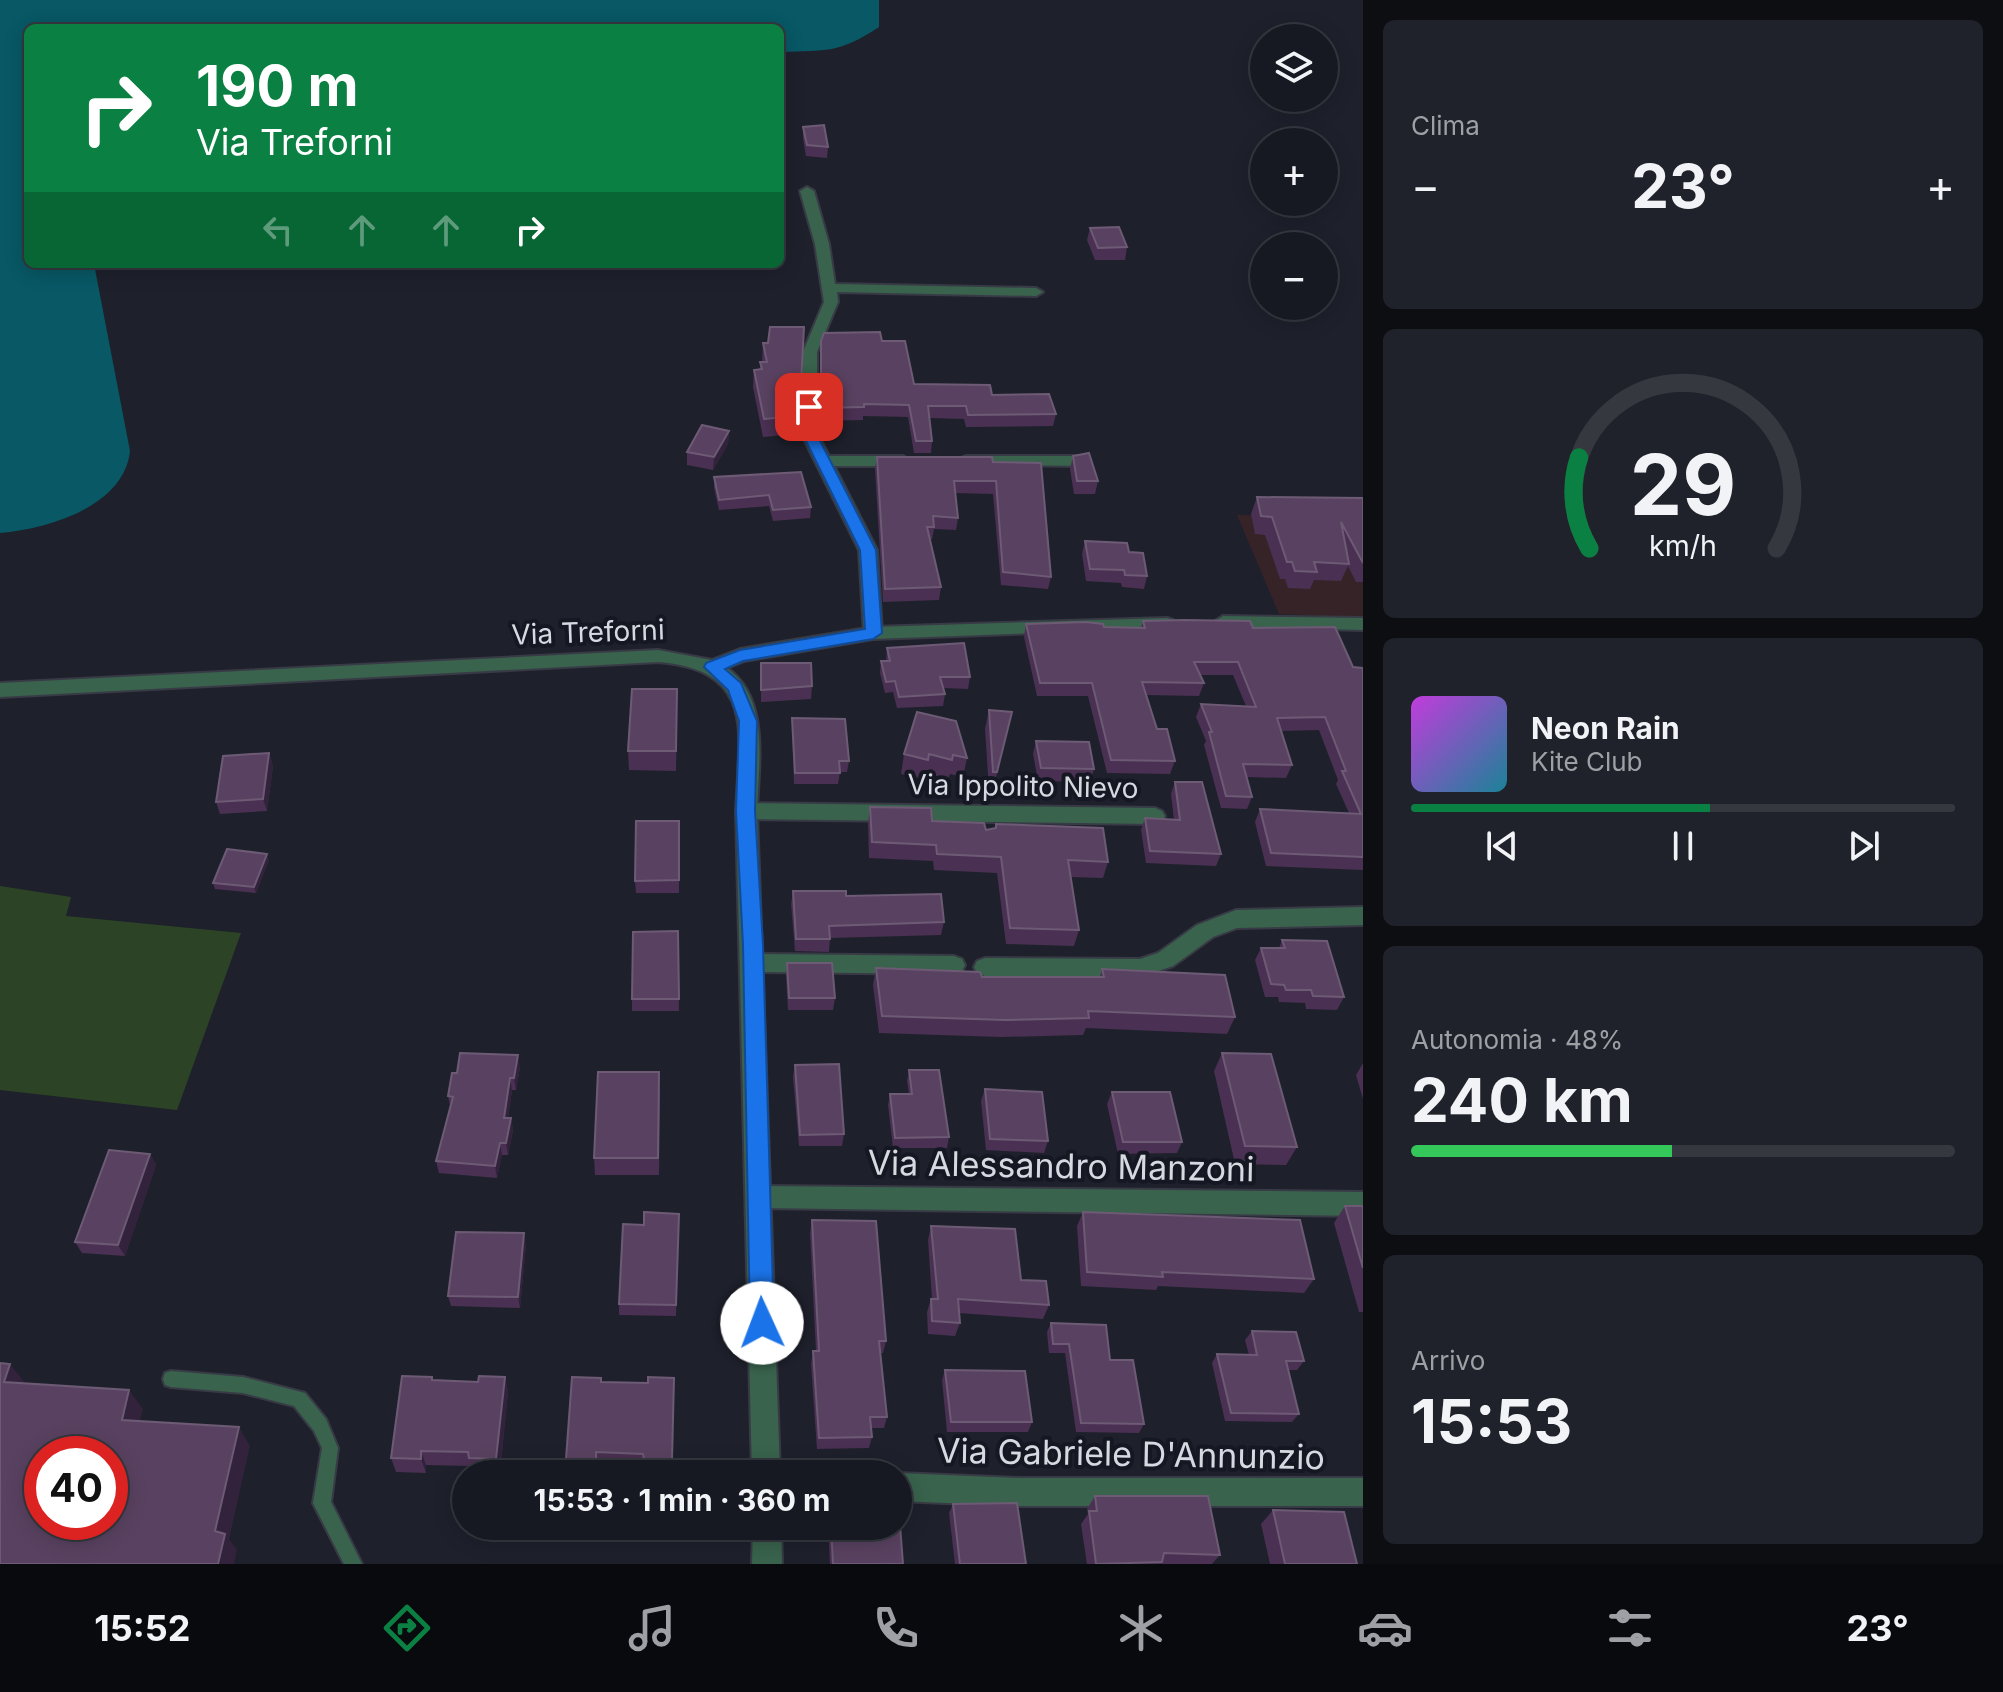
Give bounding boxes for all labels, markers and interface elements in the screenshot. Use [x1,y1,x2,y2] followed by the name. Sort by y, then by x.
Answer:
[1250,24,1338,320] map controls
[1250,24,1338,112] button: layers
[196,52,359,120] text: 190 m
[64,56,168,160] icon: right
[1411,110,1480,141] text: Clima
[196,120,393,164] text: Via Treforni
[1250,128,1338,216] button: +
[1631,150,1735,222] text: 23°
[1411,159,1440,213] text: −
[1926,159,1955,213] text: +
[256,208,300,252] icon: left
[340,208,384,252] icon: ahead
[424,208,468,252] icon: ahead
[508,208,552,252] icon: right
[1250,232,1338,320] button: −
[775,373,843,441] pin
[787,385,831,429] icon: arrive
[1630,434,1736,535] text: 29
[1649,528,1717,563] text: km/h
[511,612,665,652] street label: Via Treforni
[1531,710,1680,746] text: Neon Rain
[1531,746,1642,777] text: Kite Club
[907,767,1139,805] street label: Via Ippolito Nievo
[1480,824,1524,868] icon: previous
[1661,824,1705,868] icon: pause
[1842,824,1886,868] icon: next
[1411,1024,1623,1055] text: Autonomia · 48%
[1411,1064,1633,1136] text: 240 km
[867,1142,1255,1189] street label: Via Alessandro Manzoni
[720,1281,804,1365] position arrow
[1411,1345,1485,1376] text: Arrivo
[1411,1385,1572,1457] text: 15:53
[937,1430,1325,1477] street label: Via Gabriele D'Annunzio
[24,1436,128,1540] speed limit sign: 40
[534,1482,830,1518] text: 15:53 · 1 min · 360 m
[379,1600,435,1656] icon: directions
[624,1600,680,1656] icon: music
[868,1600,924,1656] icon: phone
[1113,1600,1169,1656] icon: climate
[1357,1600,1413,1656] icon: car
[1602,1600,1658,1656] icon: filters
[94,1606,191,1650] text: 15:52
[1846,1606,1909,1650] text: 23°

